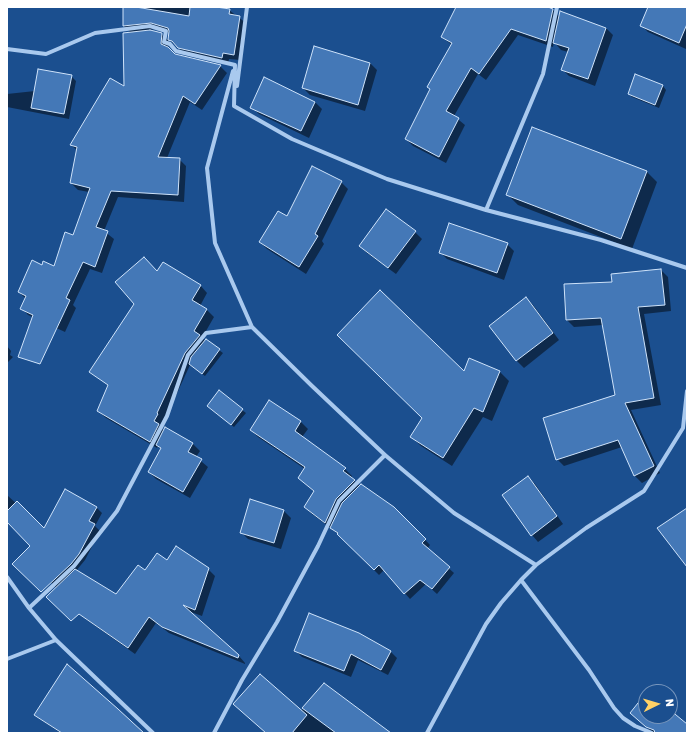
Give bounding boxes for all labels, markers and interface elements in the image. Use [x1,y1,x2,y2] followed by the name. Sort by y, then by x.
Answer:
[638,684,678,724] north arrow
[663,698,676,708] text: N

